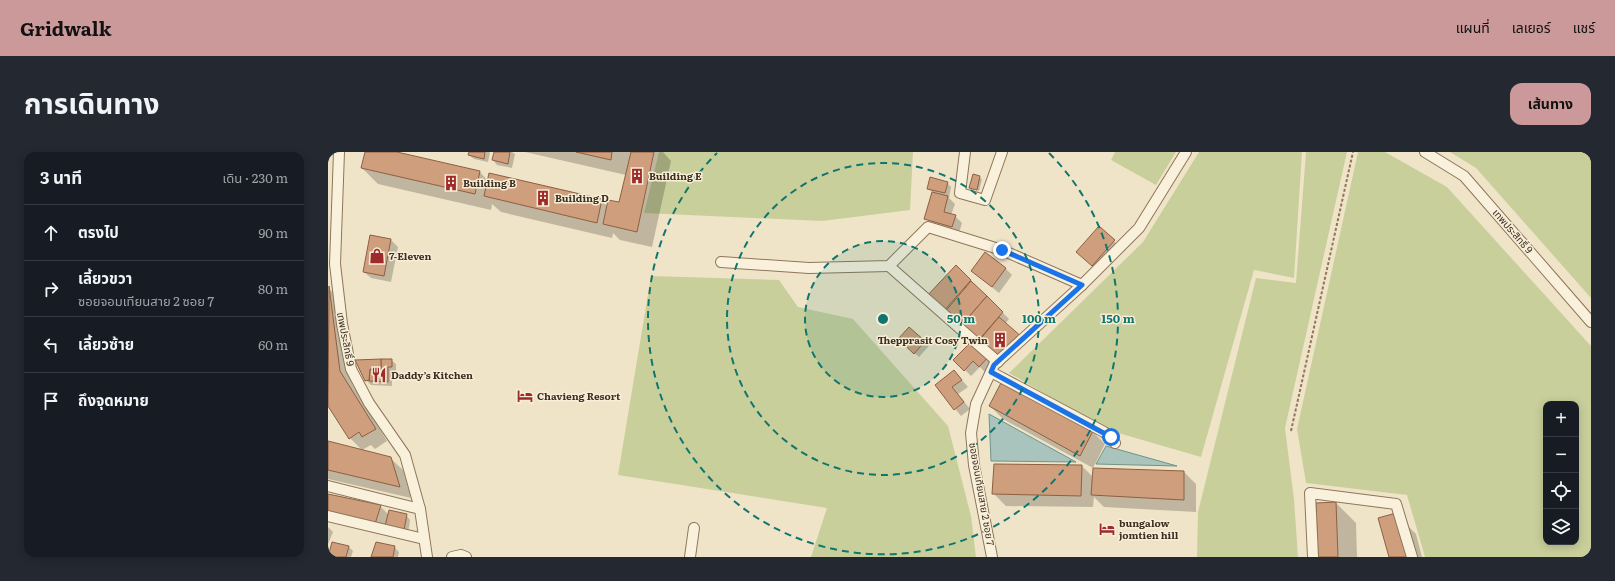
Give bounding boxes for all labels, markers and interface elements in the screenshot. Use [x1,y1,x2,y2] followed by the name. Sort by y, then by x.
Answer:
[20,14,111,42] text: Gridwalk
[1456,17,1490,37] text: แผนที่
[1512,17,1551,37] text: เลเยอร์
[1573,17,1595,37] text: แชร์
[24,81,159,123] text: การเดินทาง
[1510,83,1591,125] button: เส้นทาง
[40,164,82,189] text: 3 นาที
[628,167,646,185] building icon: Building E
[222,168,288,187] text: เดิน · 230 m
[649,168,702,183] place label: Building E
[442,174,460,192] building icon: Building B
[463,175,516,190] place label: Building B
[534,189,552,207] building icon: Building D
[555,190,609,205] place label: Building D
[1490,205,1537,256] street label: เทพประสิทธิ์ 9
[78,220,119,243] text: ตรงไป
[40,222,62,244] icon: ahead
[258,223,288,242] text: 90 m
[993,241,1011,259] route end
[368,247,386,265] shop icon: 7-Eleven
[389,248,431,263] place label: 7-Eleven
[78,266,132,289] text: เลี้ยวขวา
[40,278,62,300] icon: right
[258,279,288,298] text: 80 m
[78,291,214,310] text: ซอยจอมเทียนสาย 2 ซอย 7
[947,309,975,327] text: 50 m
[1022,309,1056,327] text: 100 m
[1101,309,1135,327] text: 150 m
[334,311,359,367] street label: เทพประสิทธิ์ 9
[876,312,890,326] centre of rings
[991,331,1009,349] building icon: Thepprasit Cosy Twin
[78,332,134,355] text: เลี้ยวซ้าย
[878,332,988,347] place label: Thepprasit Cosy Twin
[40,334,62,356] icon: left
[258,335,288,354] text: 60 m
[370,366,388,384] restaurant icon: Daddy’s Kitchen
[391,367,473,382] place label: Daddy’s Kitchen
[516,387,534,405] hotel icon: Chavieng Resort
[78,388,149,411] text: ถึงจุดหมาย
[537,388,621,403] place label: Chavieng Resort
[40,390,62,412] icon: arrive
[1543,401,1579,545] map controls
[1543,401,1579,437] button: +
[1102,428,1120,446] route start
[1543,437,1579,473] button: −
[966,441,999,547] street label: ซอยจอมเทียนสาย 2 ซอย 7
[1543,473,1579,509] button: locate
[1543,509,1579,545] button: layers
[1119,515,1179,542] place label: bungalow jomtien hill
[1098,520,1116,538] hotel icon: bungalow jomtien hill

